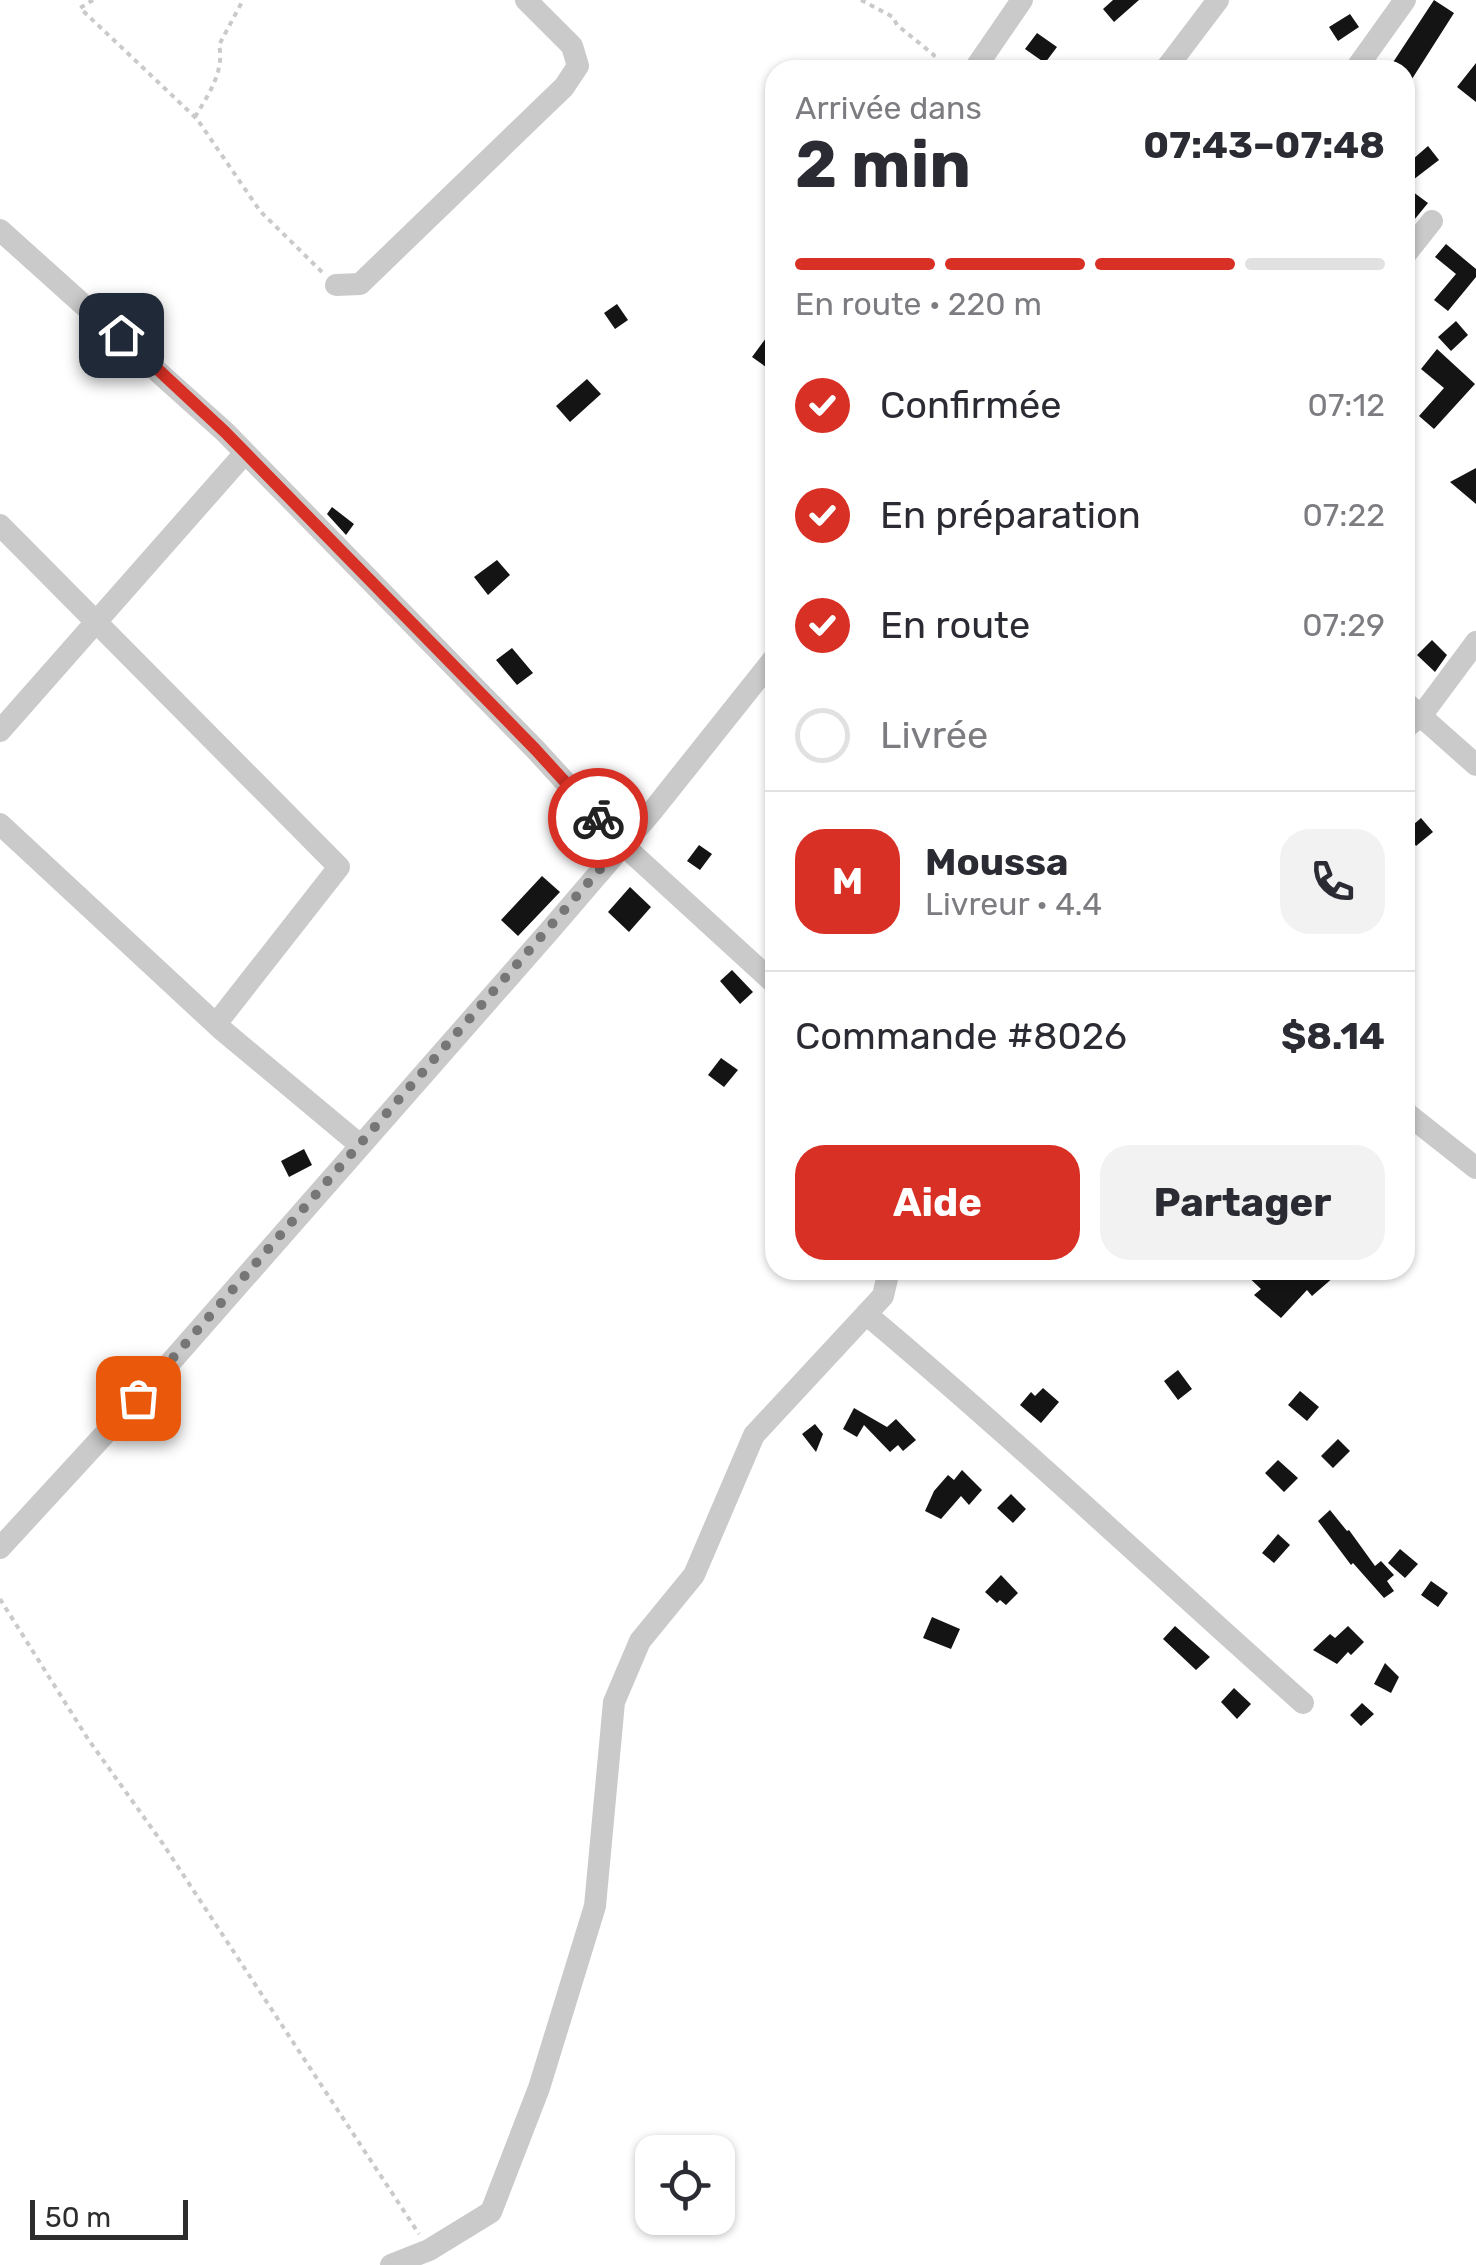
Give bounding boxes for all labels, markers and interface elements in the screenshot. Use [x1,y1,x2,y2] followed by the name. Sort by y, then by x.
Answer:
[795,89,982,127] text: Arrivée dans
[1143,122,1385,168] text: 07:43–07:48
[795,126,971,203] text: 2 min
[795,285,1042,323] text: En route · 220 m
[79,293,164,378] pin
[94,308,149,363] icon: home
[795,378,850,433] icon: check
[880,382,1062,428] text: Confirmée
[1308,386,1385,424] text: 07:12
[795,488,850,543] icon: check
[880,492,1141,538] text: En préparation
[1303,496,1385,534] text: 07:22
[795,598,850,653] icon: check
[880,602,1030,648] text: En route
[1302,606,1385,644] text: 07:29
[880,712,988,758] text: Livrée
[548,768,648,868] courier
[571,791,626,846] icon: bike
[1280,829,1385,934] button: phone
[925,839,1069,885] text: Moussa
[832,858,863,904] text: M
[925,885,1102,923] text: Livreur · 4.4
[795,1013,1127,1059] text: Commande #8026
[1281,1013,1385,1059] text: $8.14
[795,1145,1080,1260] button: Aide
[1100,1145,1385,1260] button: Partager
[96,1356,181,1441] pin
[111,1371,166,1426] icon: bag
[635,2135,735,2235] map controls
[635,2135,735,2235] button: locate
[30,2195,188,2240] scale bar
[45,2201,111,2234] text: 50 m

